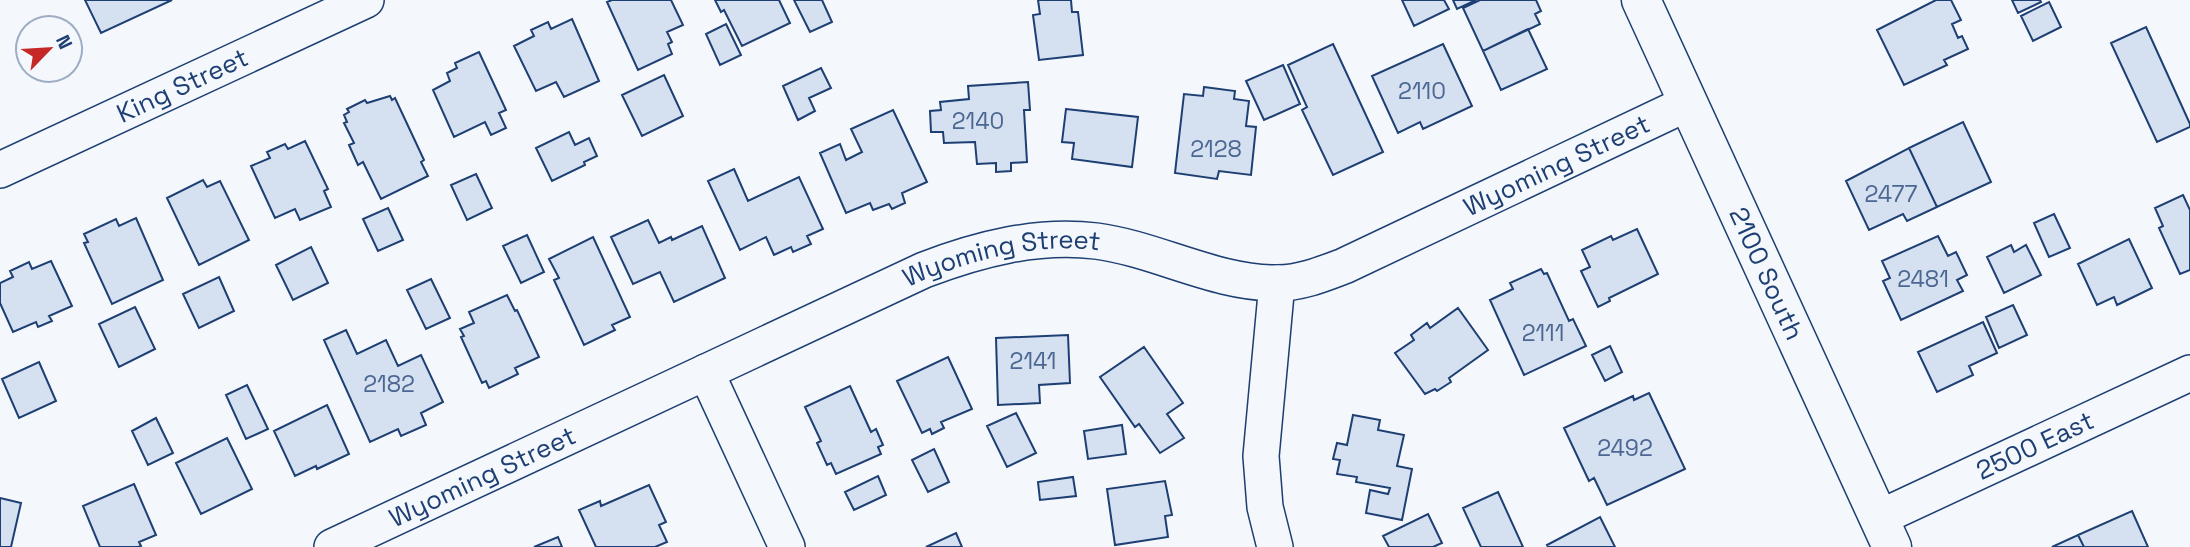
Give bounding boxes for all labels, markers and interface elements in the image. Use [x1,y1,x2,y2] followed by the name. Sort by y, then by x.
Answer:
[14,14,84,84] north arrow
[50,31,78,53] text: N
[111,40,253,130] street label: King Street
[1398,76,1446,106] house number: 2110
[952,106,1004,136] house number: 2140
[1458,107,1655,224] street label: Wyoming Street
[1190,134,1242,164] house number: 2128
[1865,179,1917,209] house number: 2477
[1721,202,1812,345] street label: 2100 South
[897,222,1102,295] street label: Wyoming Street
[1897,264,1949,294] house number: 2481
[1522,318,1564,348] house number: 2111
[1010,346,1056,376] house number: 2141
[363,369,415,399] house number: 2182
[1971,403,2099,487] street label: 2500 East
[384,418,581,535] street label: Wyoming Street
[1597,433,1653,463] house number: 2492

